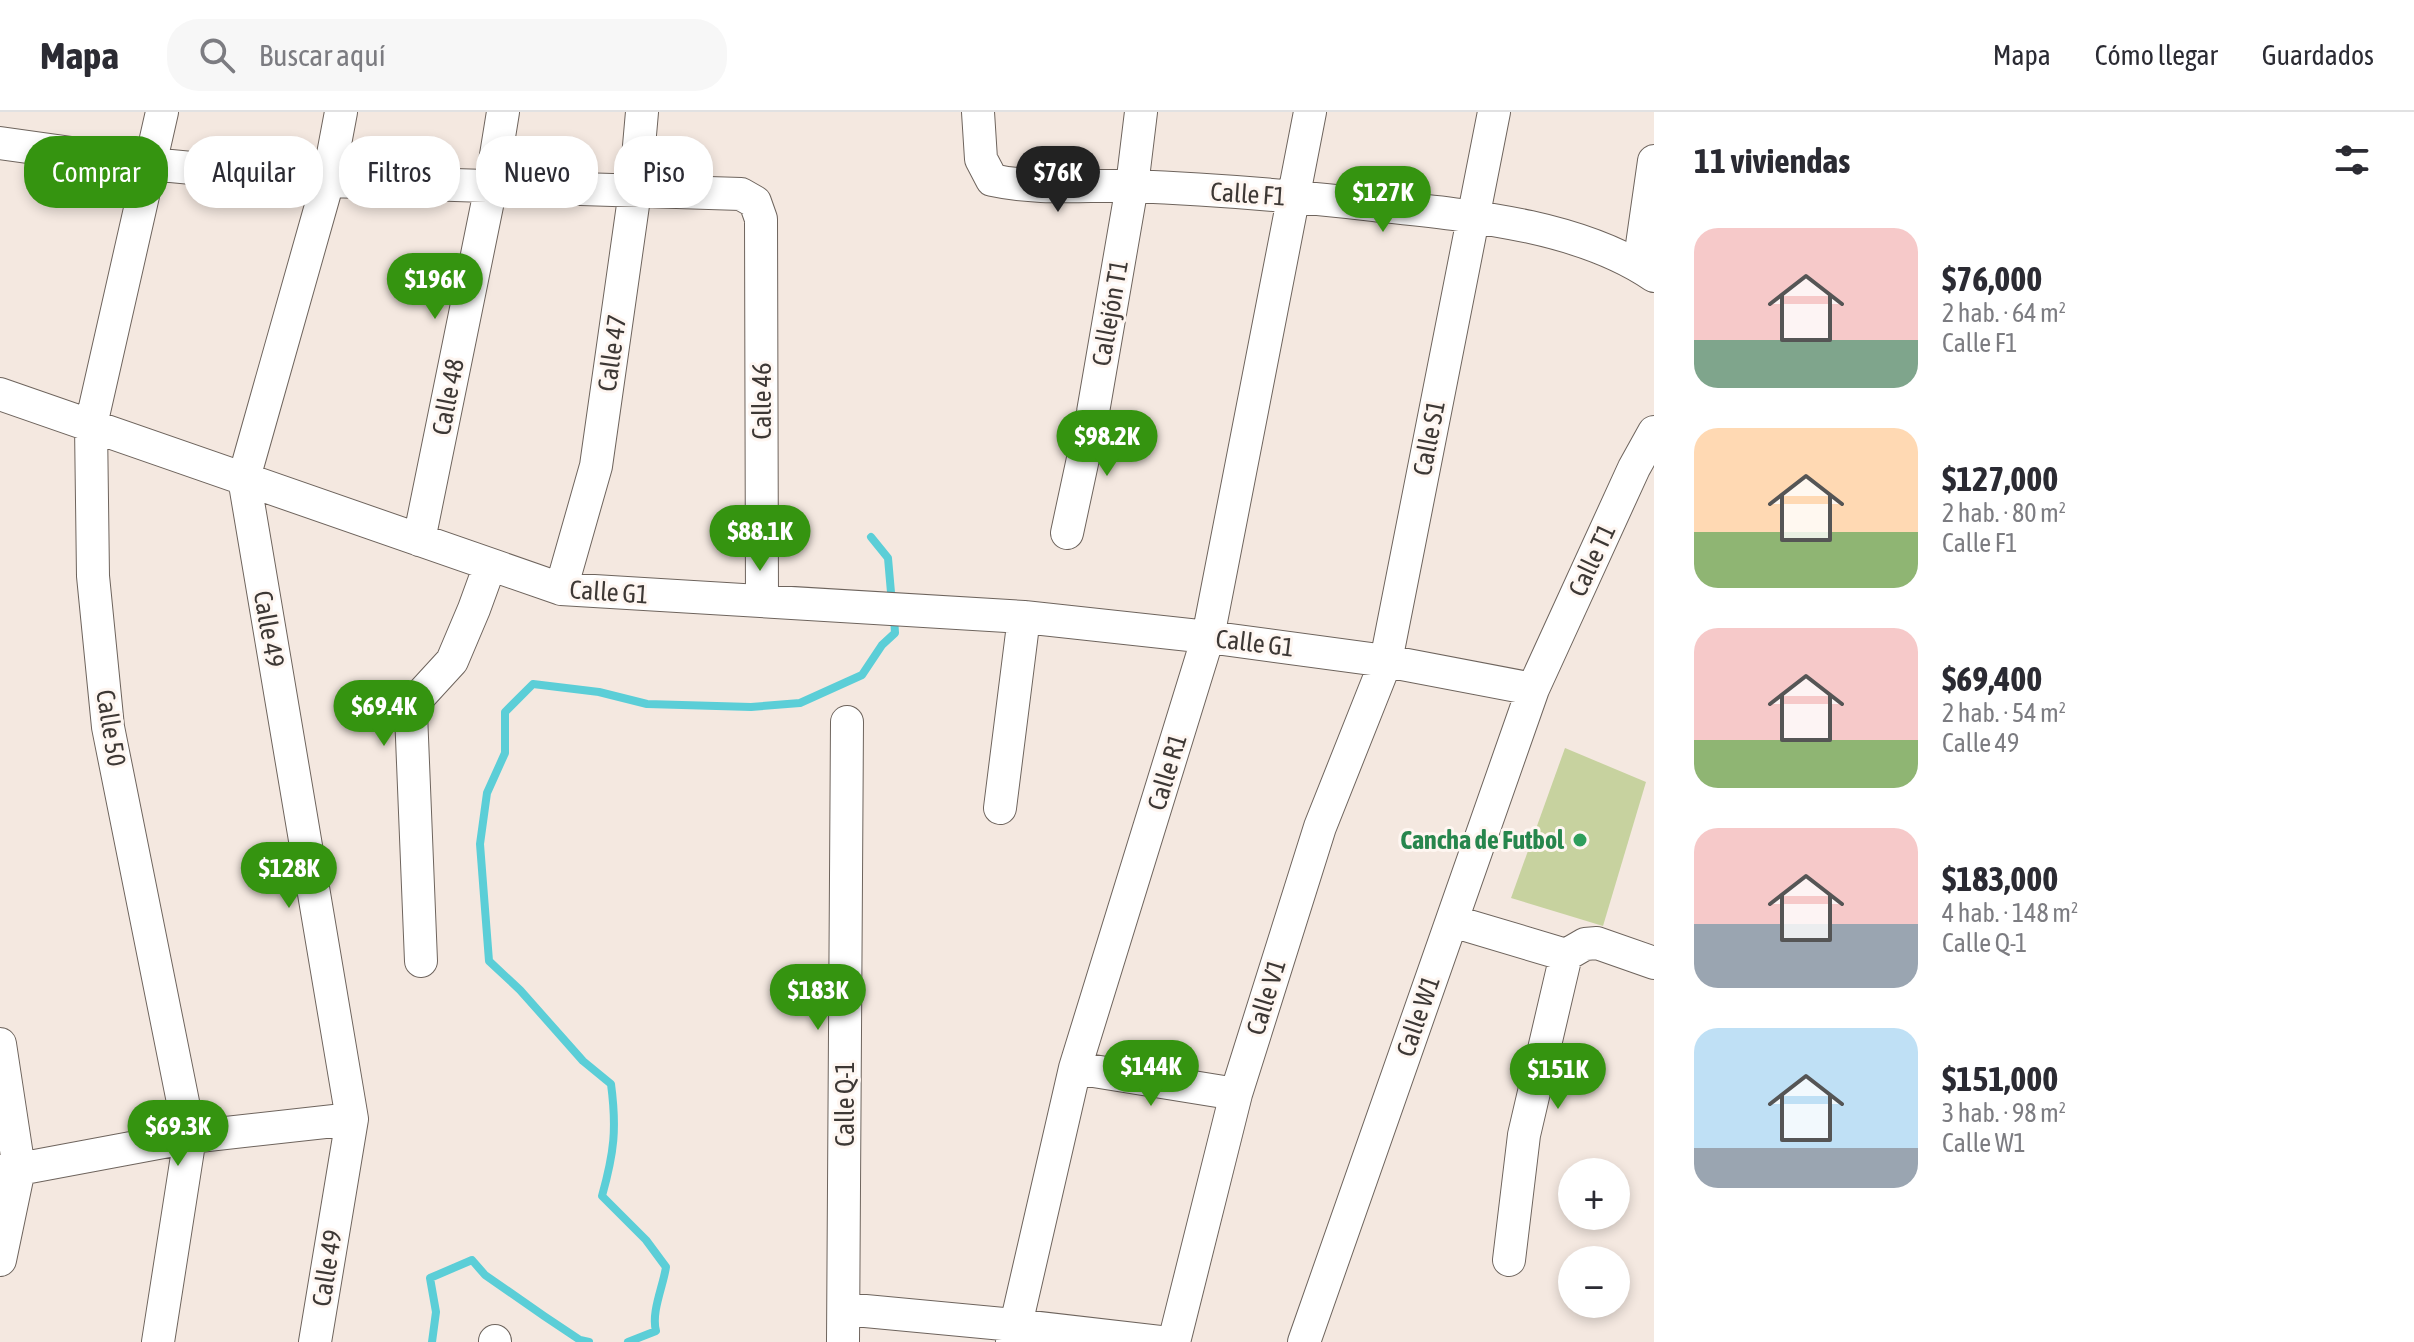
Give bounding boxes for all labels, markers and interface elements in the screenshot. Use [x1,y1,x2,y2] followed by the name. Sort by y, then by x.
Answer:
[167,19,727,91] search box
[195,33,239,77] icon: search
[40,34,119,77] text: Mapa
[259,38,386,72] text: Buscar aquí
[1993,39,2051,71] text: Mapa
[2095,39,2218,71] text: Cómo llegar
[2262,39,2374,71] text: Guardados
[24,136,168,208] chip: Comprar
[184,136,323,208] chip: Alquilar
[339,136,460,208] chip: Filtros
[476,136,598,208] chip: Nuevo
[614,136,713,208] chip: Piso
[2330,138,2374,182] icon: filters
[1694,141,1850,180] text: 11 viviendas
[1011,146,1105,214] pin: $76K
[1034,157,1082,187] text: $76K
[1327,166,1439,234] pin: $127K
[1209,176,1287,212] street label: Calle F1
[1353,177,1413,207] text: $127K
[379,253,491,321] pin: $196K
[1086,258,1134,368] street label: Callejón T1
[1942,259,2042,298] text: $76,000
[1758,260,1854,356] icon: home
[405,264,465,294] text: $196K
[1942,298,2066,328] text: 2 hab. · 64 m²
[592,313,632,393] street label: Calle 47
[1942,328,2017,358] text: Calle F1
[426,356,470,438] street label: Calle 48
[747,362,777,440] street label: Calle 46
[1407,398,1451,478] street label: Calle S1
[1042,410,1172,478] pin: $98.2K
[1075,421,1139,451] text: $98.2K
[1942,459,2058,498] text: $127,000
[1758,460,1854,556] icon: home
[1942,498,2066,528] text: 2 hab. · 80 m²
[695,505,825,573] pin: $88.1K
[728,516,792,546] text: $88.1K
[1562,519,1622,601] street label: Calle T1
[1942,528,2017,558] text: Calle F1
[569,574,649,610] street label: Calle G1
[248,588,290,670] street label: Calle 49
[1214,623,1296,663] street label: Calle G1
[1942,659,2042,698] text: $69,400
[1758,660,1854,756] icon: home
[319,680,449,748] pin: $69.4K
[90,688,132,768] street label: Calle 50
[352,691,416,721] text: $69.4K
[1942,698,2066,728] text: 2 hab. · 54 m²
[1942,728,2019,758] text: Calle 49
[1141,730,1193,814] street label: Calle R1
[1400,825,1565,855] place label: Cancha de Futbol
[1571,831,1589,849] marker: Cancha de Futbol
[233,842,345,910] pin: $128K
[259,853,319,883] text: $128K
[1942,859,2058,898] text: $183,000
[1758,860,1854,956] icon: home
[1942,898,2078,928] text: 4 hab. · 148 m²
[1942,928,2027,958] text: Calle Q-1
[1240,955,1292,1039] street label: Calle V1
[762,964,874,1032] pin: $183K
[1390,972,1446,1060] street label: Calle W1
[788,975,848,1005] text: $183K
[1095,1040,1207,1108] pin: $144K
[1502,1043,1614,1111] pin: $151K
[1121,1051,1181,1081] text: $144K
[1528,1054,1588,1084] text: $151K
[1942,1059,2058,1098] text: $151,000
[1758,1060,1854,1156] icon: home
[830,1061,860,1147] street label: Calle Q-1
[1942,1098,2066,1128] text: 3 hab. · 98 m²
[113,1100,243,1168] pin: $69.3K
[146,1111,210,1141] text: $69.3K
[1942,1128,2026,1158] text: Calle W1
[1558,1158,1630,1318] map controls
[1558,1158,1630,1230] button: +
[306,1228,348,1308] street label: Calle 49
[1558,1246,1630,1318] button: −

